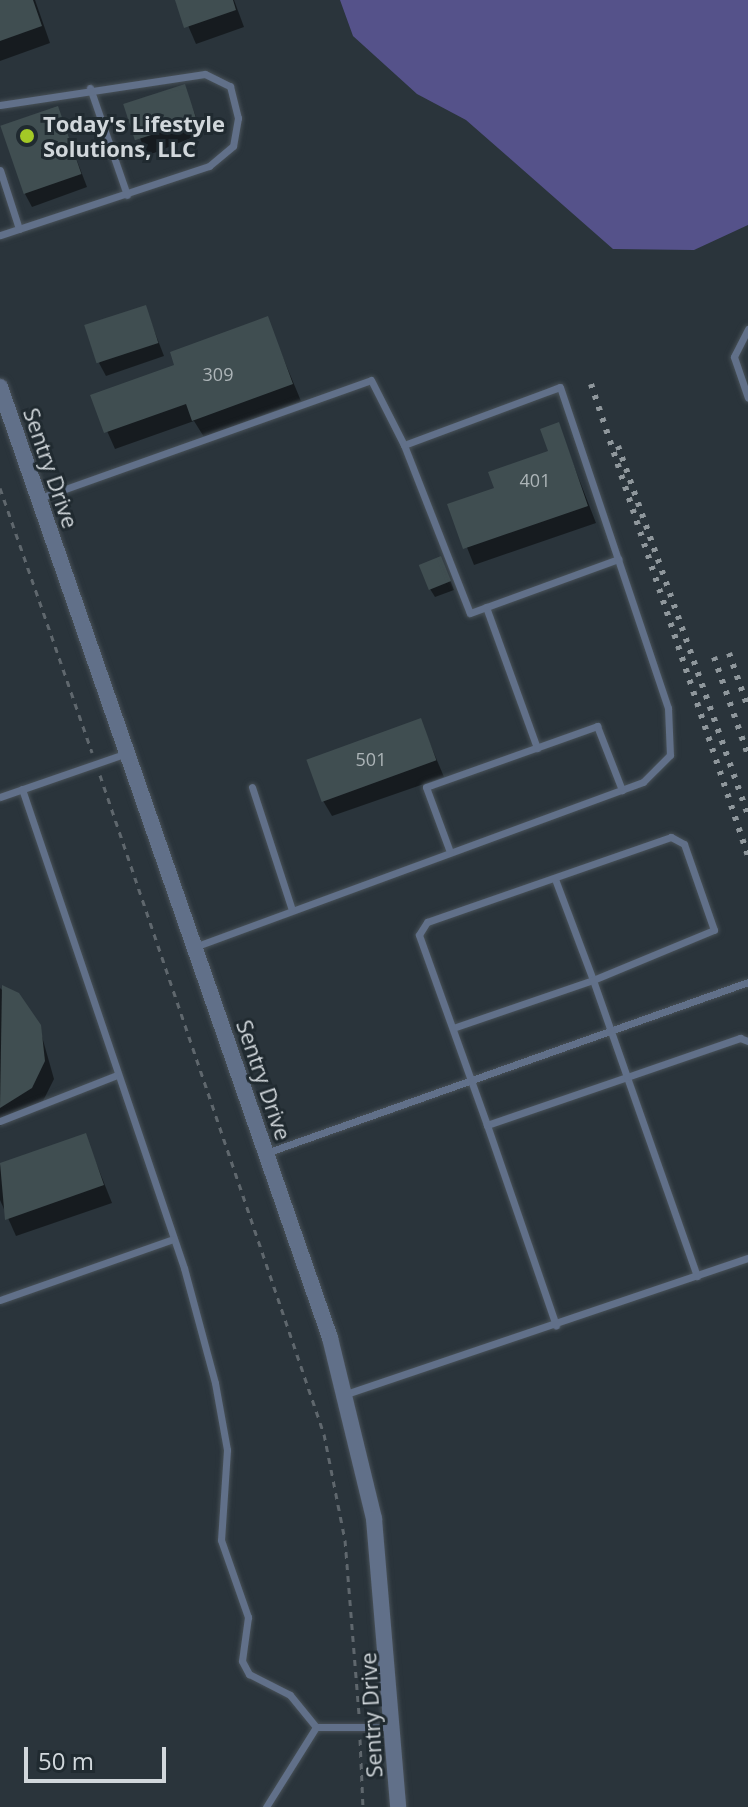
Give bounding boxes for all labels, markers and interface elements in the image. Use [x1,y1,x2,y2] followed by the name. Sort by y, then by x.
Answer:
[43,110,225,162] place label: Today's Lifestyle Solutions, LLC
[18,127,36,145] marker: Today's Lifestyle Solutions, LLC
[203,363,233,385] house number: 309
[18,404,84,532] street label: Sentry Drive
[520,469,550,491] house number: 401
[356,748,386,770] house number: 501
[231,1016,297,1144] street label: Sentry Drive
[355,1652,387,1778] street label: Sentry Drive
[28,1731,170,1781] scale bar
[38,1744,94,1777] text: 50 m

